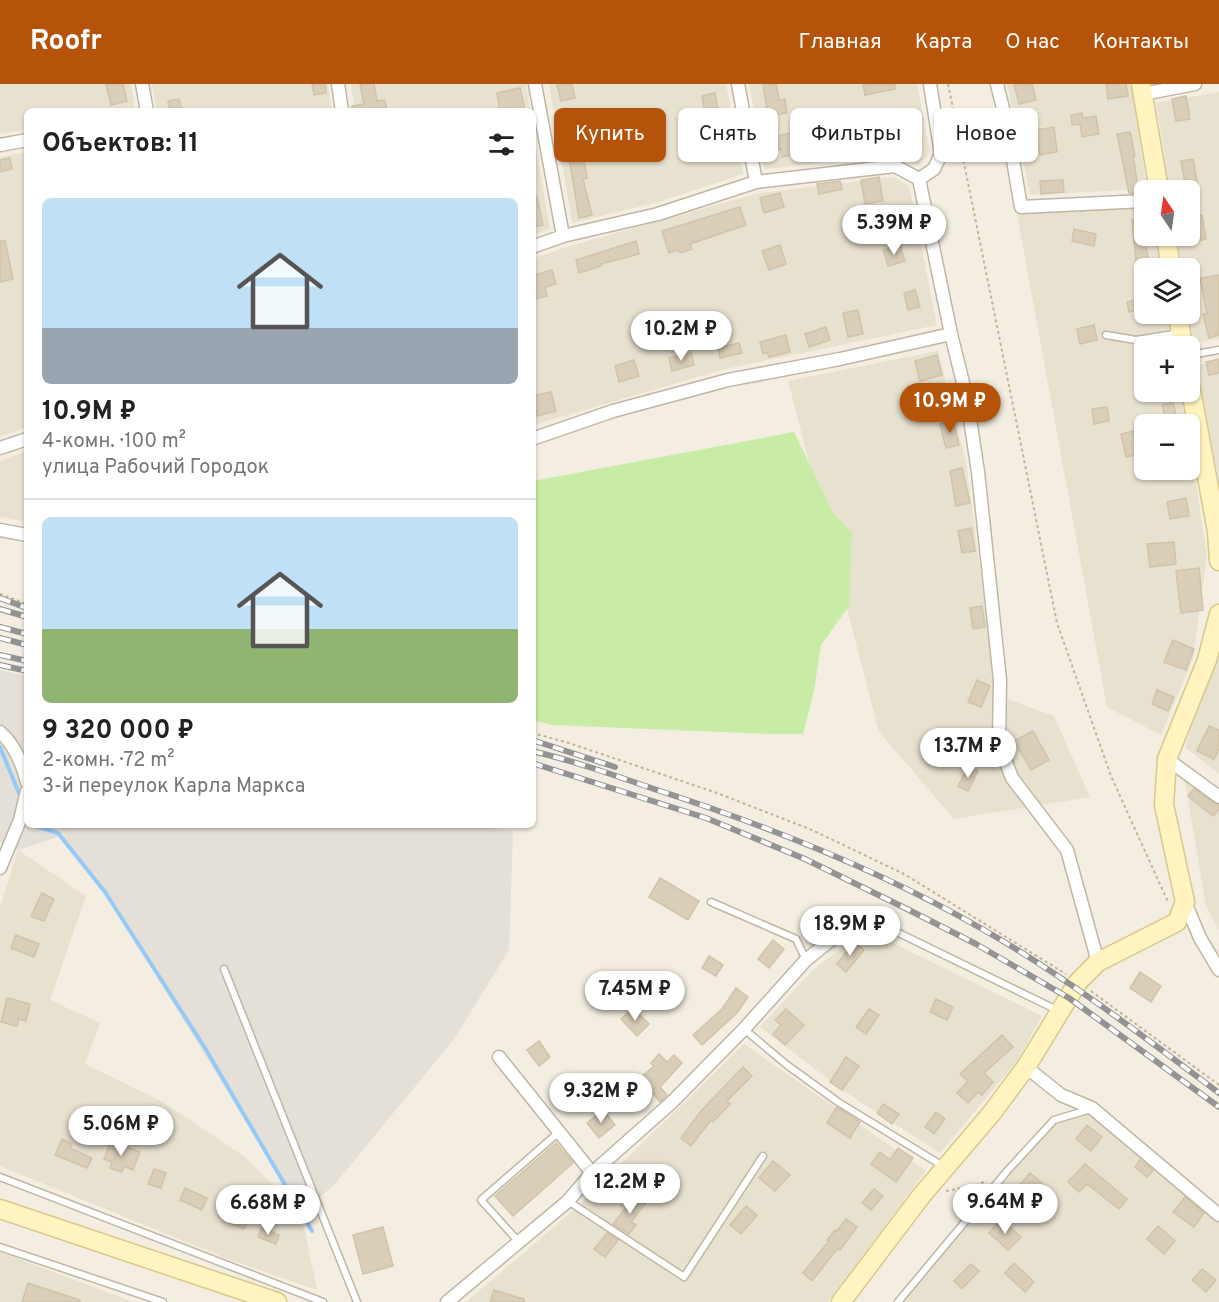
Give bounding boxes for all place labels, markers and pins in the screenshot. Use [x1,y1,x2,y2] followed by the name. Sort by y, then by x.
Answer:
[839,205,949,256] pin: 5.39M ₽
[626,311,736,362] pin: 10.2M ₽
[895,383,1005,434] pin: 10.9M ₽
[913,728,1023,779] pin: 13.7M ₽
[795,906,905,957] pin: 18.9M ₽
[580,971,690,1022] pin: 7.45M ₽
[546,1073,656,1124] pin: 9.32M ₽
[66,1106,176,1157] pin: 5.06M ₽
[575,1164,685,1215] pin: 12.2M ₽
[950,1184,1060,1235] pin: 9.64M ₽
[213,1185,323,1236] pin: 6.68M ₽

